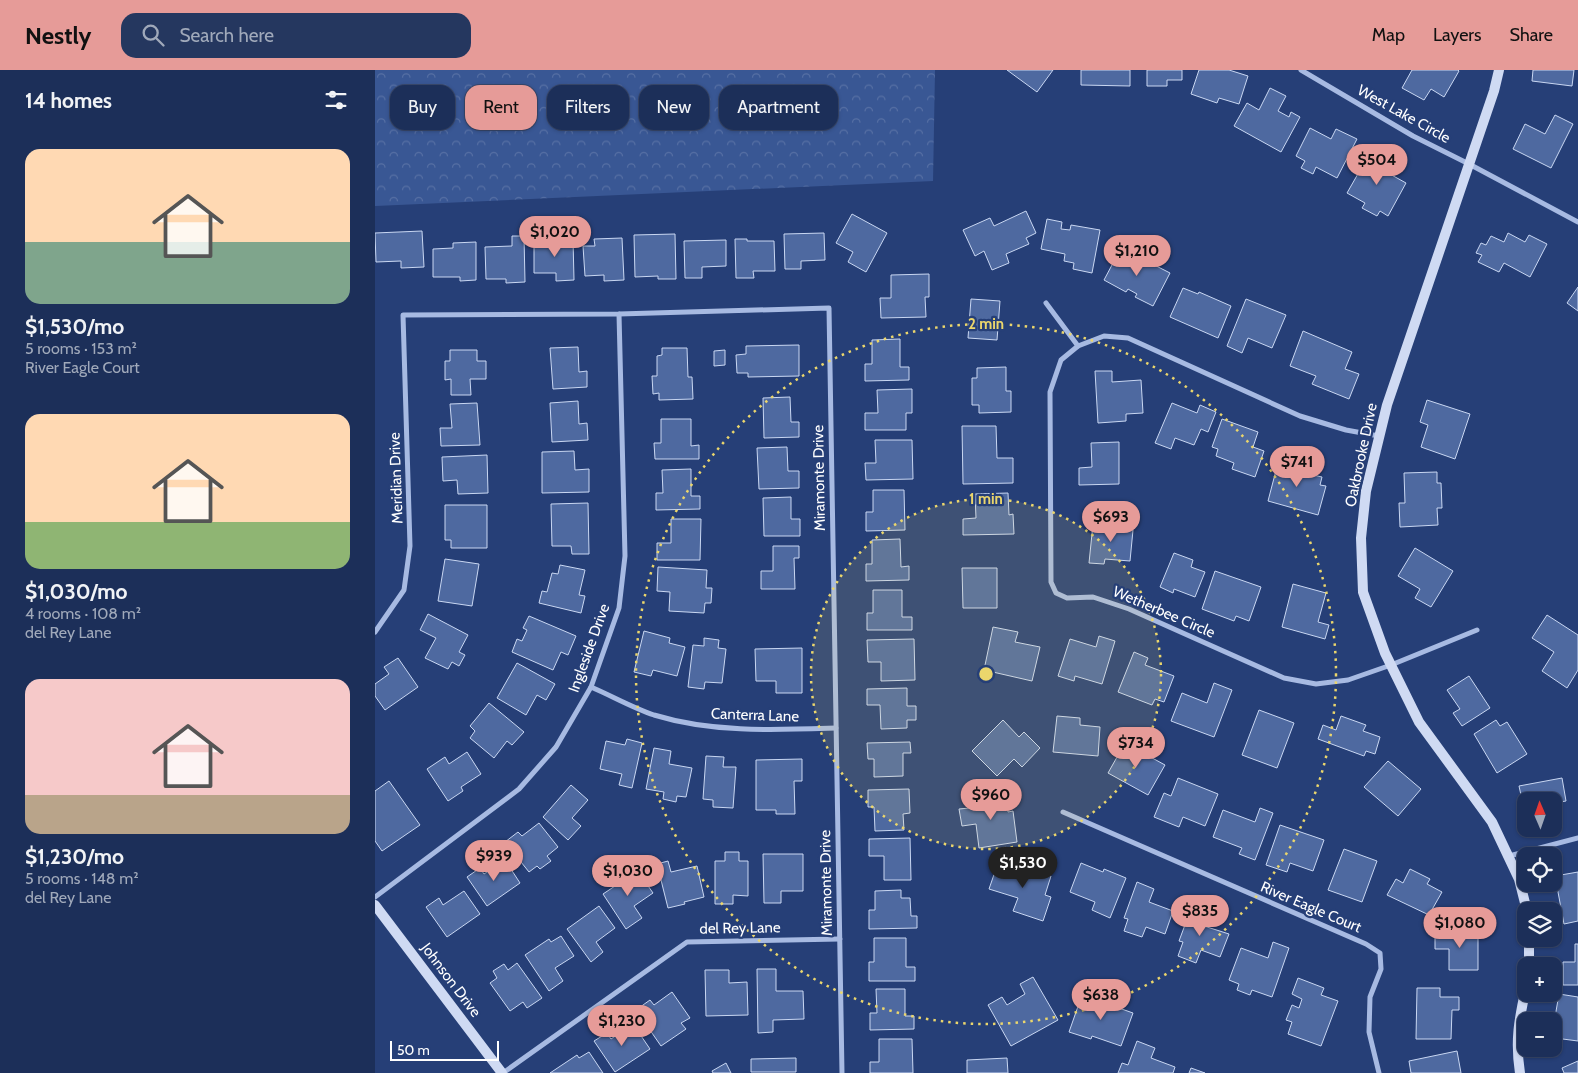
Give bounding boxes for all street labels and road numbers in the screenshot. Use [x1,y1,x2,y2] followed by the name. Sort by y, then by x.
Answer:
[1354,81,1454,147] street label: West Lake Circle
[1341,401,1381,509] street label: Oakbrooke Drive
[809,424,829,531] street label: Miramonte Drive
[385,432,407,524] street label: Meridian Drive
[1110,582,1218,642] street label: Wetherbee Circle
[565,601,613,695] street label: Ingleside Drive
[711,704,800,726] street label: Canterra Lane
[816,829,836,936] street label: Miramonte Drive
[1258,878,1364,936] street label: River Eagle Court
[699,918,781,938] street label: del Rey Lane
[417,939,485,1021] street label: Johnson Drive

